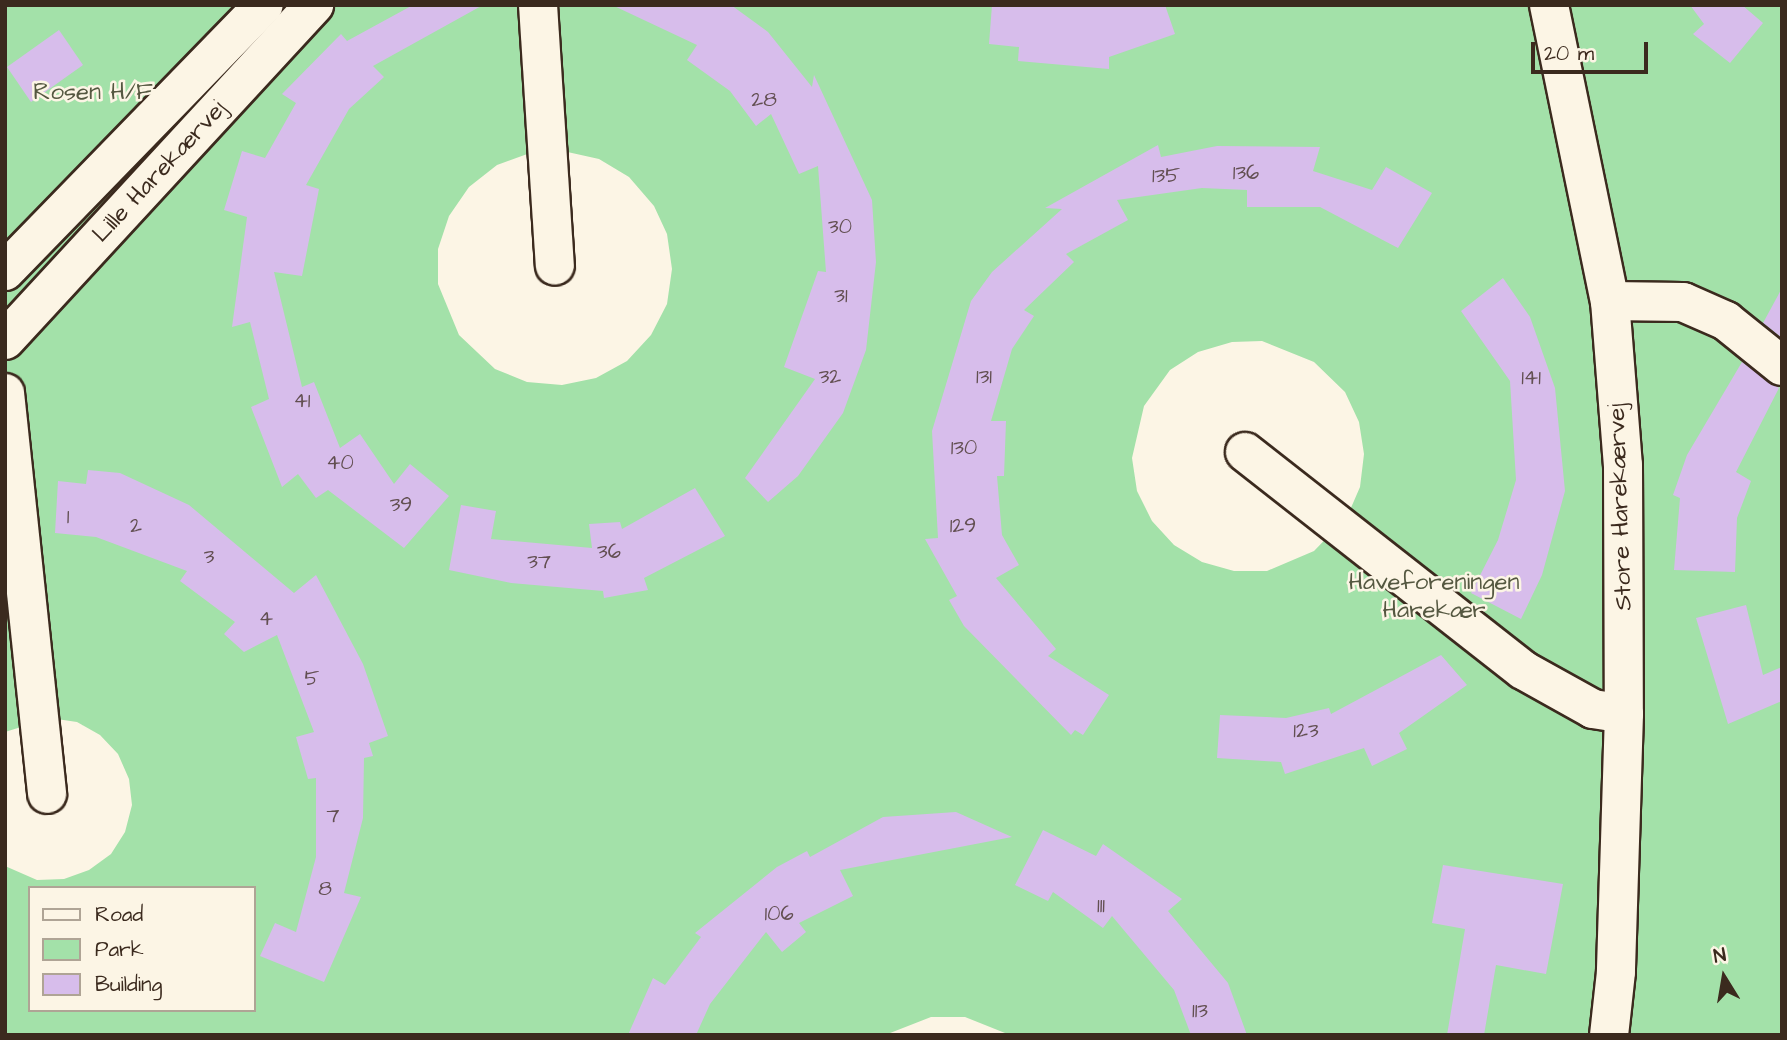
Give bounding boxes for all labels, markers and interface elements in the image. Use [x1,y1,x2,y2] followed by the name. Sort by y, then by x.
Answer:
[1535,28,1652,72] scale bar
[1544,39,1594,68] text: 20 m
[33,79,153,107] park label: Rosen H/F
[751,87,777,113] house number: 28
[87,95,233,249] street label: Lille Harekærvej
[1233,160,1259,186] house number: 136
[1152,163,1180,189] house number: 135
[828,214,852,240] house number: 30
[834,283,848,309] house number: 31
[819,364,841,390] house number: 32
[976,364,992,390] house number: 131
[1521,365,1541,391] house number: 141
[294,388,310,414] house number: 41
[1603,403,1639,611] street label: Store Harekærvej
[951,435,977,461] house number: 130
[326,450,354,476] house number: 40
[390,492,412,518] house number: 39
[67,504,69,530] house number: 1
[130,513,142,539] house number: 2
[950,513,976,539] house number: 129
[597,539,621,565] house number: 36
[204,544,214,570] house number: 3
[527,549,551,575] house number: 37
[1348,569,1520,625] park label: Haveforeningen Harekær
[259,606,273,632] house number: 4
[305,666,319,692] house number: 5
[1293,718,1319,744] house number: 123
[327,803,339,829] house number: 7
[318,876,332,902] house number: 8
[28,886,256,1012] legend
[1097,893,1105,919] house number: 111
[95,900,143,929] text: Road
[764,901,794,927] house number: 106
[95,935,144,964] text: Park
[1689,942,1759,1012] north arrow
[1711,942,1728,970] text: N
[95,970,162,999] text: Building
[1192,998,1208,1024] house number: 113

